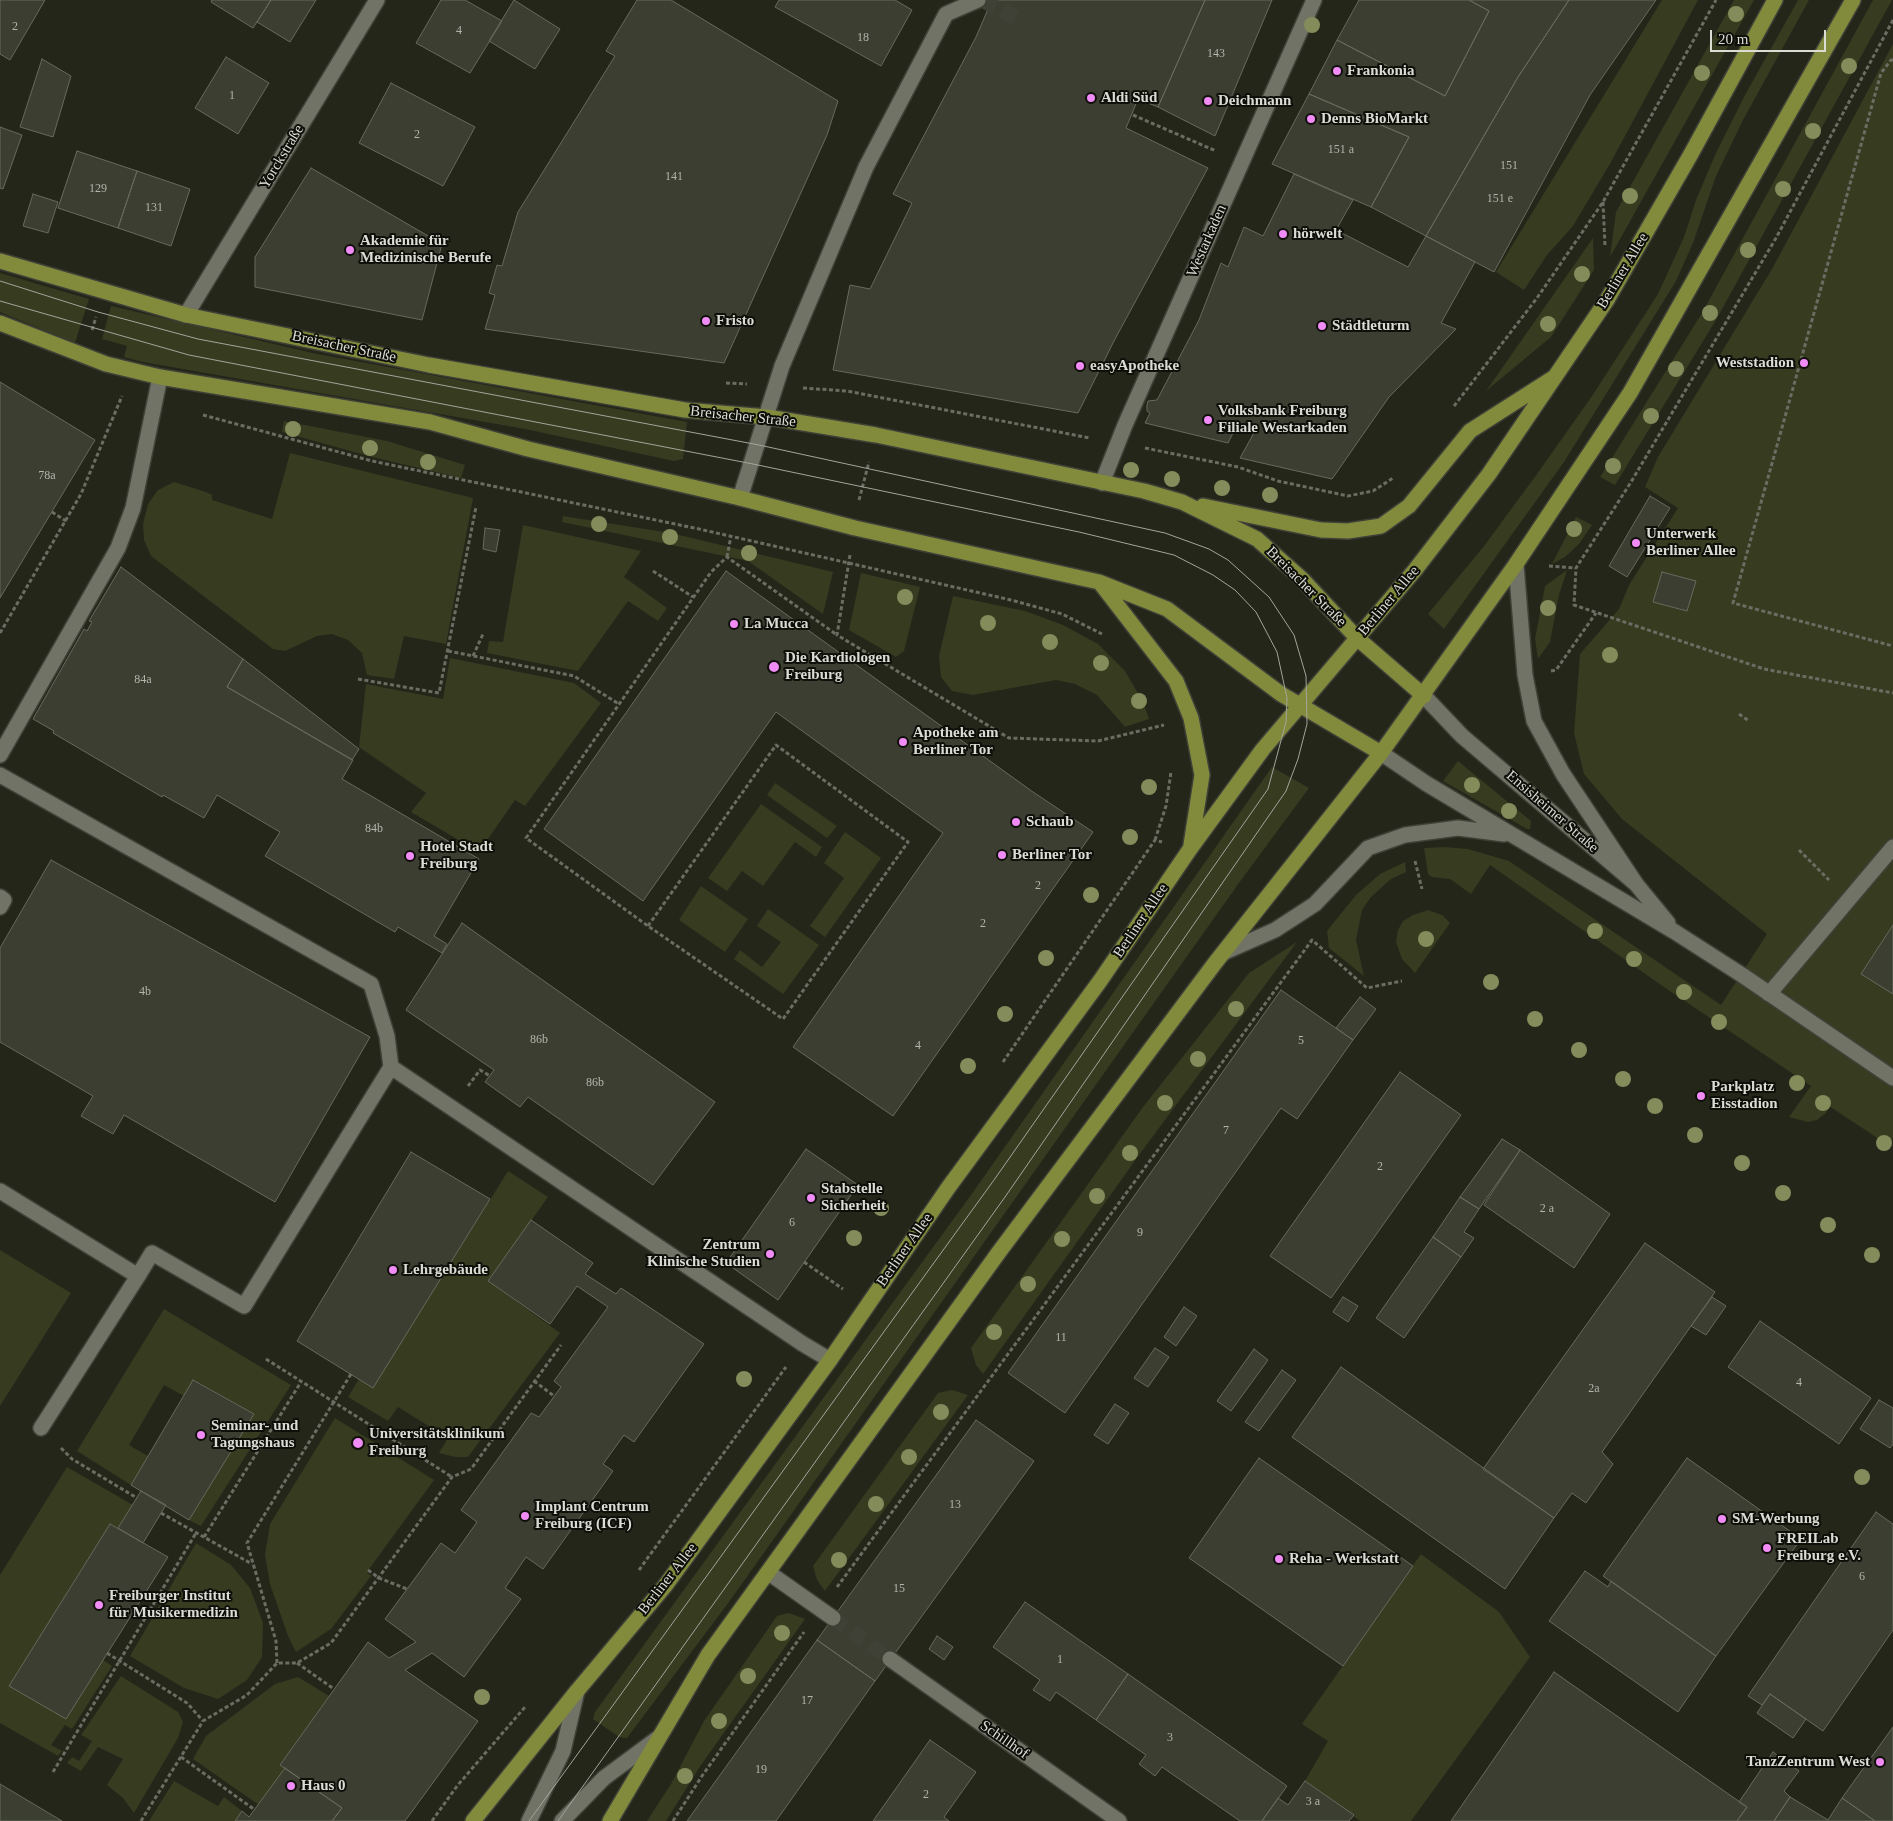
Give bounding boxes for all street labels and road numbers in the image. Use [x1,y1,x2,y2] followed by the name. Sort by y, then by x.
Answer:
[256,122,308,192] street label: Yorckstraße
[1183,202,1231,280] street label: Westarkaden
[1593,230,1653,312] street label: Berliner Allee
[290,327,398,367] street label: Breisacher Straße
[689,402,797,432] street label: Breisacher Straße
[1262,543,1350,631] street label: Breisacher Straße
[1355,563,1423,639] street label: Berliner Allee
[1502,767,1602,857] street label: Ensisheimer Straße
[1110,881,1172,961] street label: Berliner Allee
[873,1210,937,1290] street label: Berliner Allee
[635,1540,701,1618] street label: Berliner Allee
[976,1717,1032,1763] street label: Schillhof

